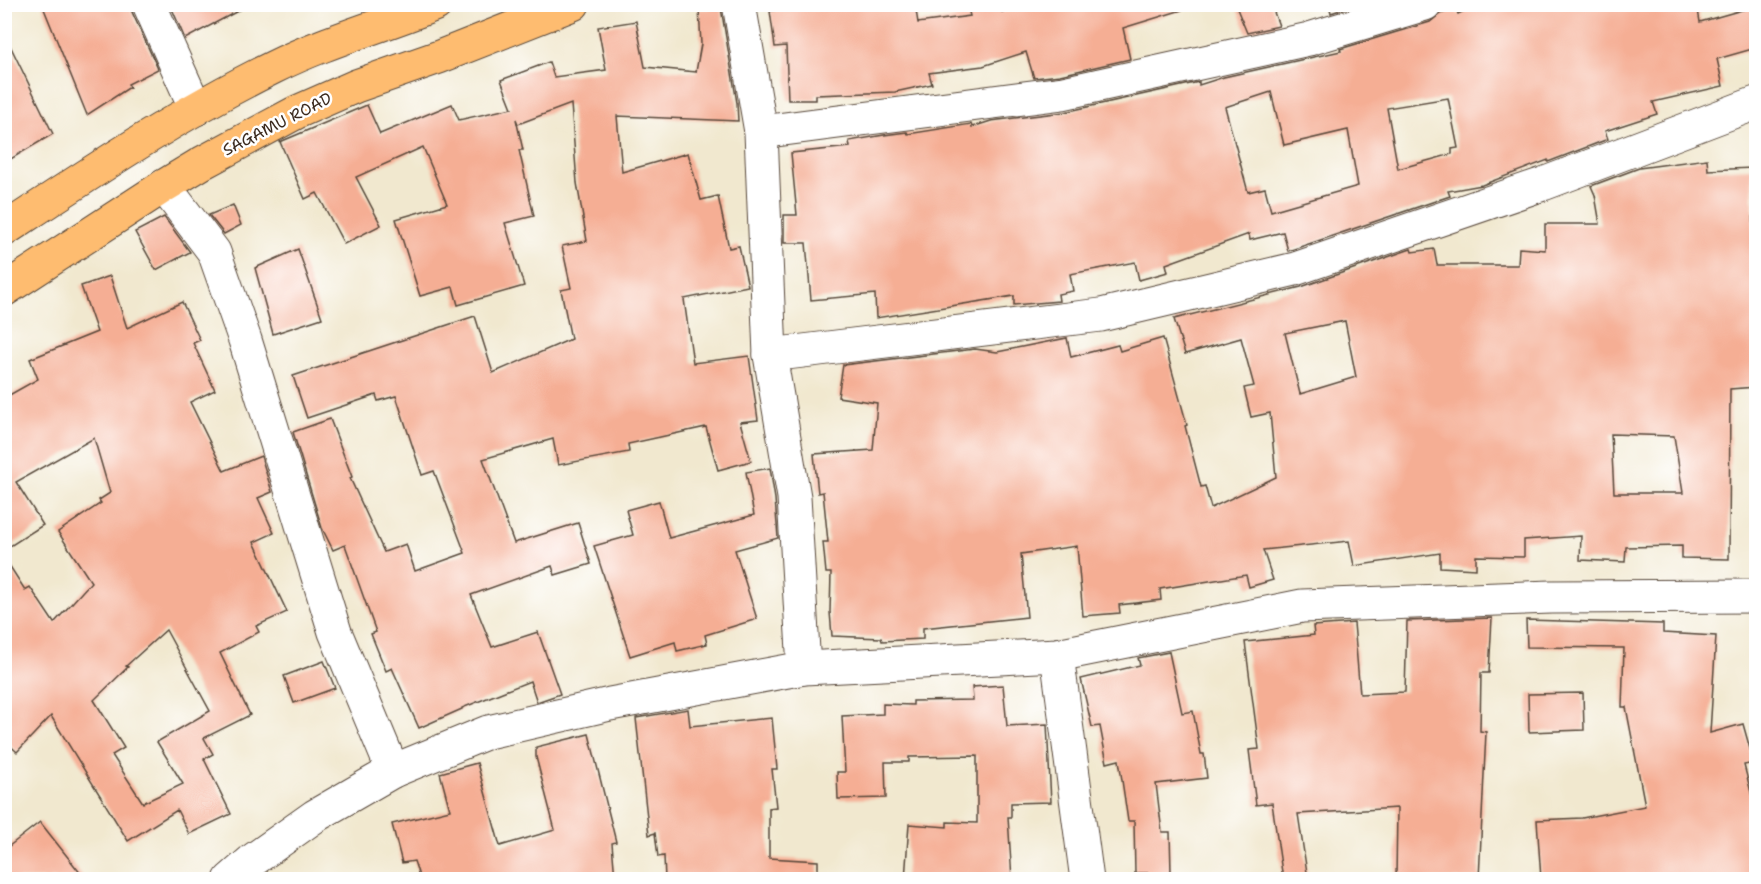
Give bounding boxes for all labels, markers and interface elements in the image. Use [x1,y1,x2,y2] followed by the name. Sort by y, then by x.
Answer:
[219,87,335,161] street label: SAGAMU ROAD

